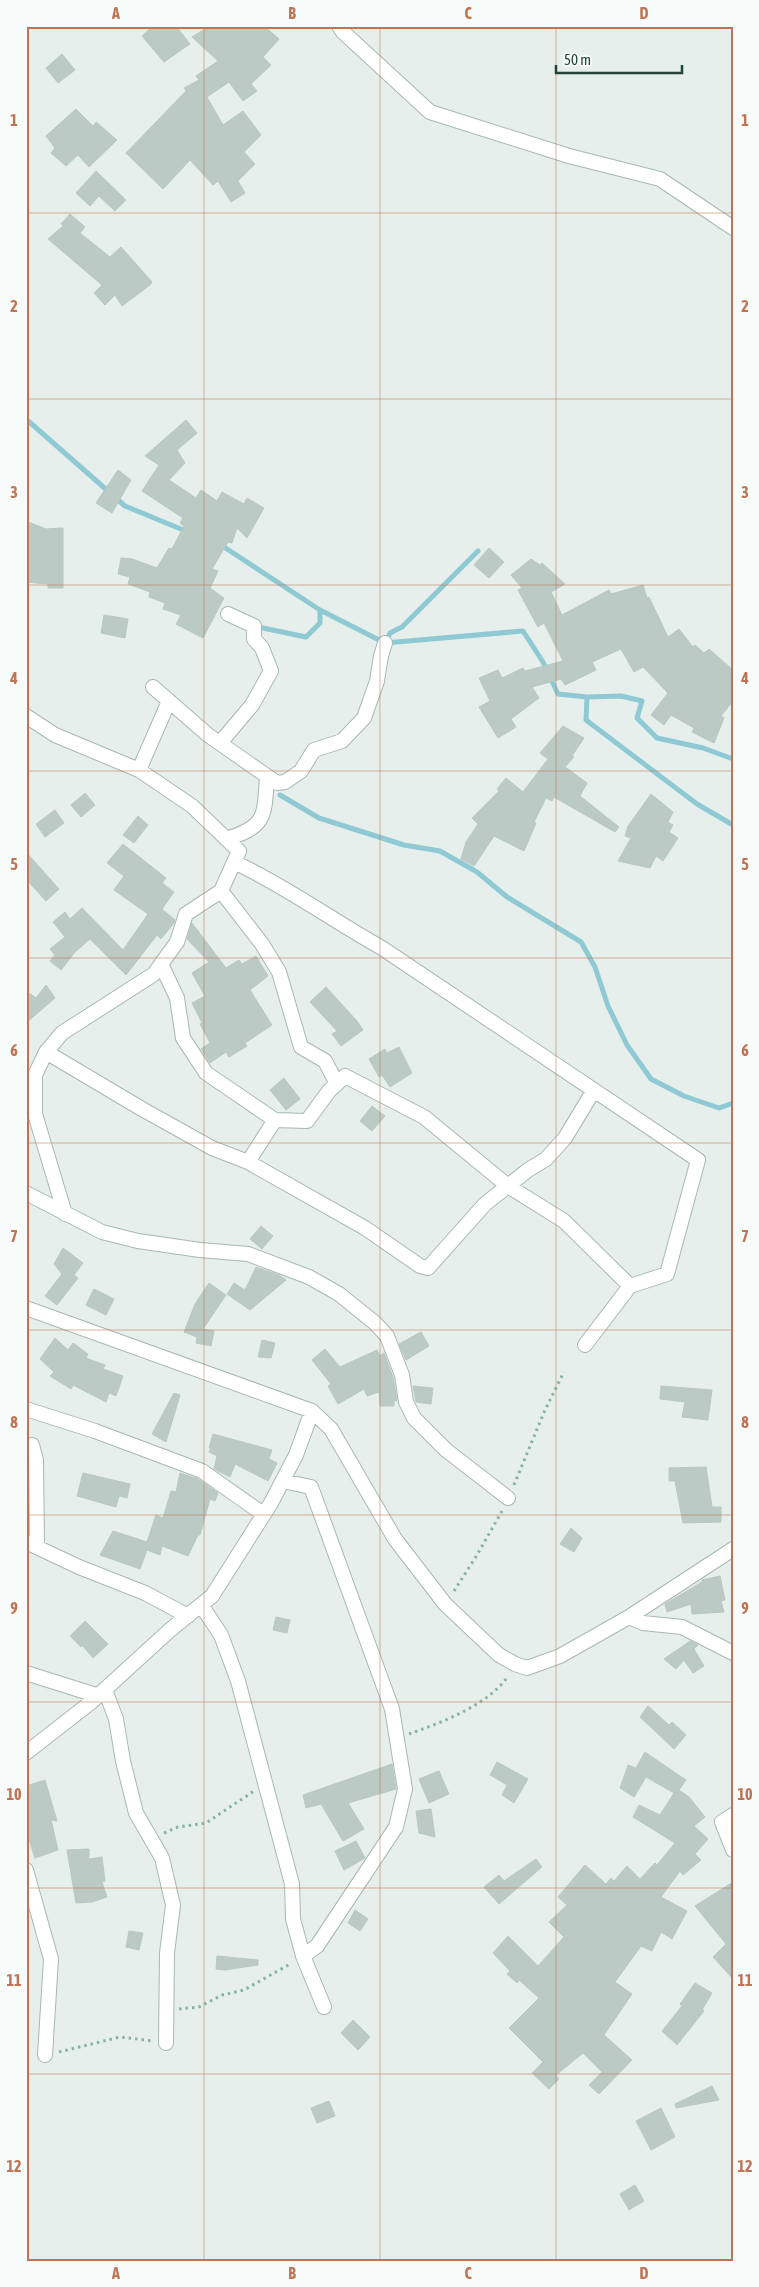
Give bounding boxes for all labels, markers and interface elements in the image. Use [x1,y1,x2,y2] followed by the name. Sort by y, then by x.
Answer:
[111,4,120,22] text: A
[288,4,296,22] text: B
[464,4,472,22] text: C
[640,4,649,22] text: D
[556,42,683,74] scale bar
[564,51,591,68] text: 50 m
[10,111,18,129] text: 1
[741,111,749,129] text: 1
[10,297,18,315] text: 2
[741,297,749,315] text: 2
[10,483,18,501] text: 3
[741,483,749,501] text: 3
[9,669,18,687] text: 4
[740,669,749,687] text: 4
[10,855,18,873] text: 5
[741,855,749,873] text: 5
[10,1041,18,1059] text: 6
[741,1041,749,1059] text: 6
[10,1227,18,1245] text: 7
[741,1227,749,1245] text: 7
[10,1413,18,1431] text: 8
[741,1413,749,1431] text: 8
[10,1599,18,1617] text: 9
[741,1599,749,1617] text: 9
[6,1785,22,1803] text: 10
[737,1785,753,1803] text: 10
[6,1971,22,1989] text: 11
[737,1971,753,1989] text: 11
[6,2157,22,2175] text: 12
[737,2157,753,2175] text: 12
[111,2264,120,2282] text: A
[288,2264,296,2282] text: B
[464,2264,472,2282] text: C
[640,2264,649,2282] text: D

